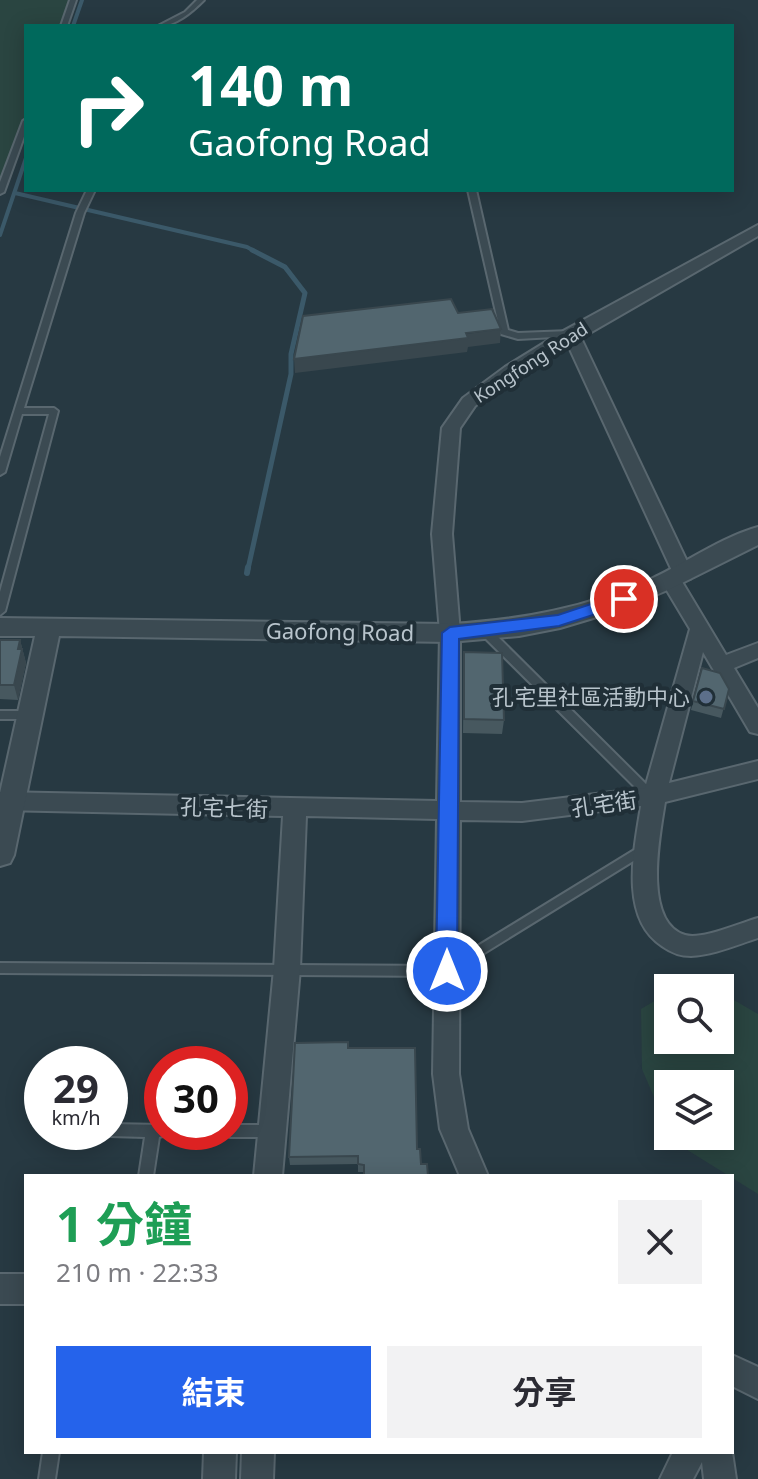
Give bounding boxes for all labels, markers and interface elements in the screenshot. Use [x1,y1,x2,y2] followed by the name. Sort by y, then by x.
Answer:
[188,46,353,122] text: 140 m
[56,56,160,160] icon: right
[188,118,431,167] text: Gaofong Road
[469,316,592,408] street label: Kongfong Road
[590,565,658,633] pin
[602,577,646,621] icon: arrive
[266,615,414,647] street label: Gaofong Road
[492,681,690,711] place label: 孔宅里社區活動中心
[697,688,715,706] marker: 孔宅里社區活動中心
[569,784,639,822] street label: 孔宅街
[180,790,269,824] street label: 孔宅七街
[405,929,489,1013] position arrow
[654,974,734,1150] map controls
[654,974,734,1054] button: search
[144,1046,248,1150] speed limit sign: 30
[53,1060,99,1115] text: 29
[654,1070,734,1150] button: layers
[51,1104,101,1131] text: km/h
[56,1191,192,1256] text: 1 分鐘
[618,1200,702,1284] button: close
[56,1254,219,1290] text: 210 m · 22:33
[56,1346,371,1438] button: 結束
[387,1346,702,1438] button: 分享

